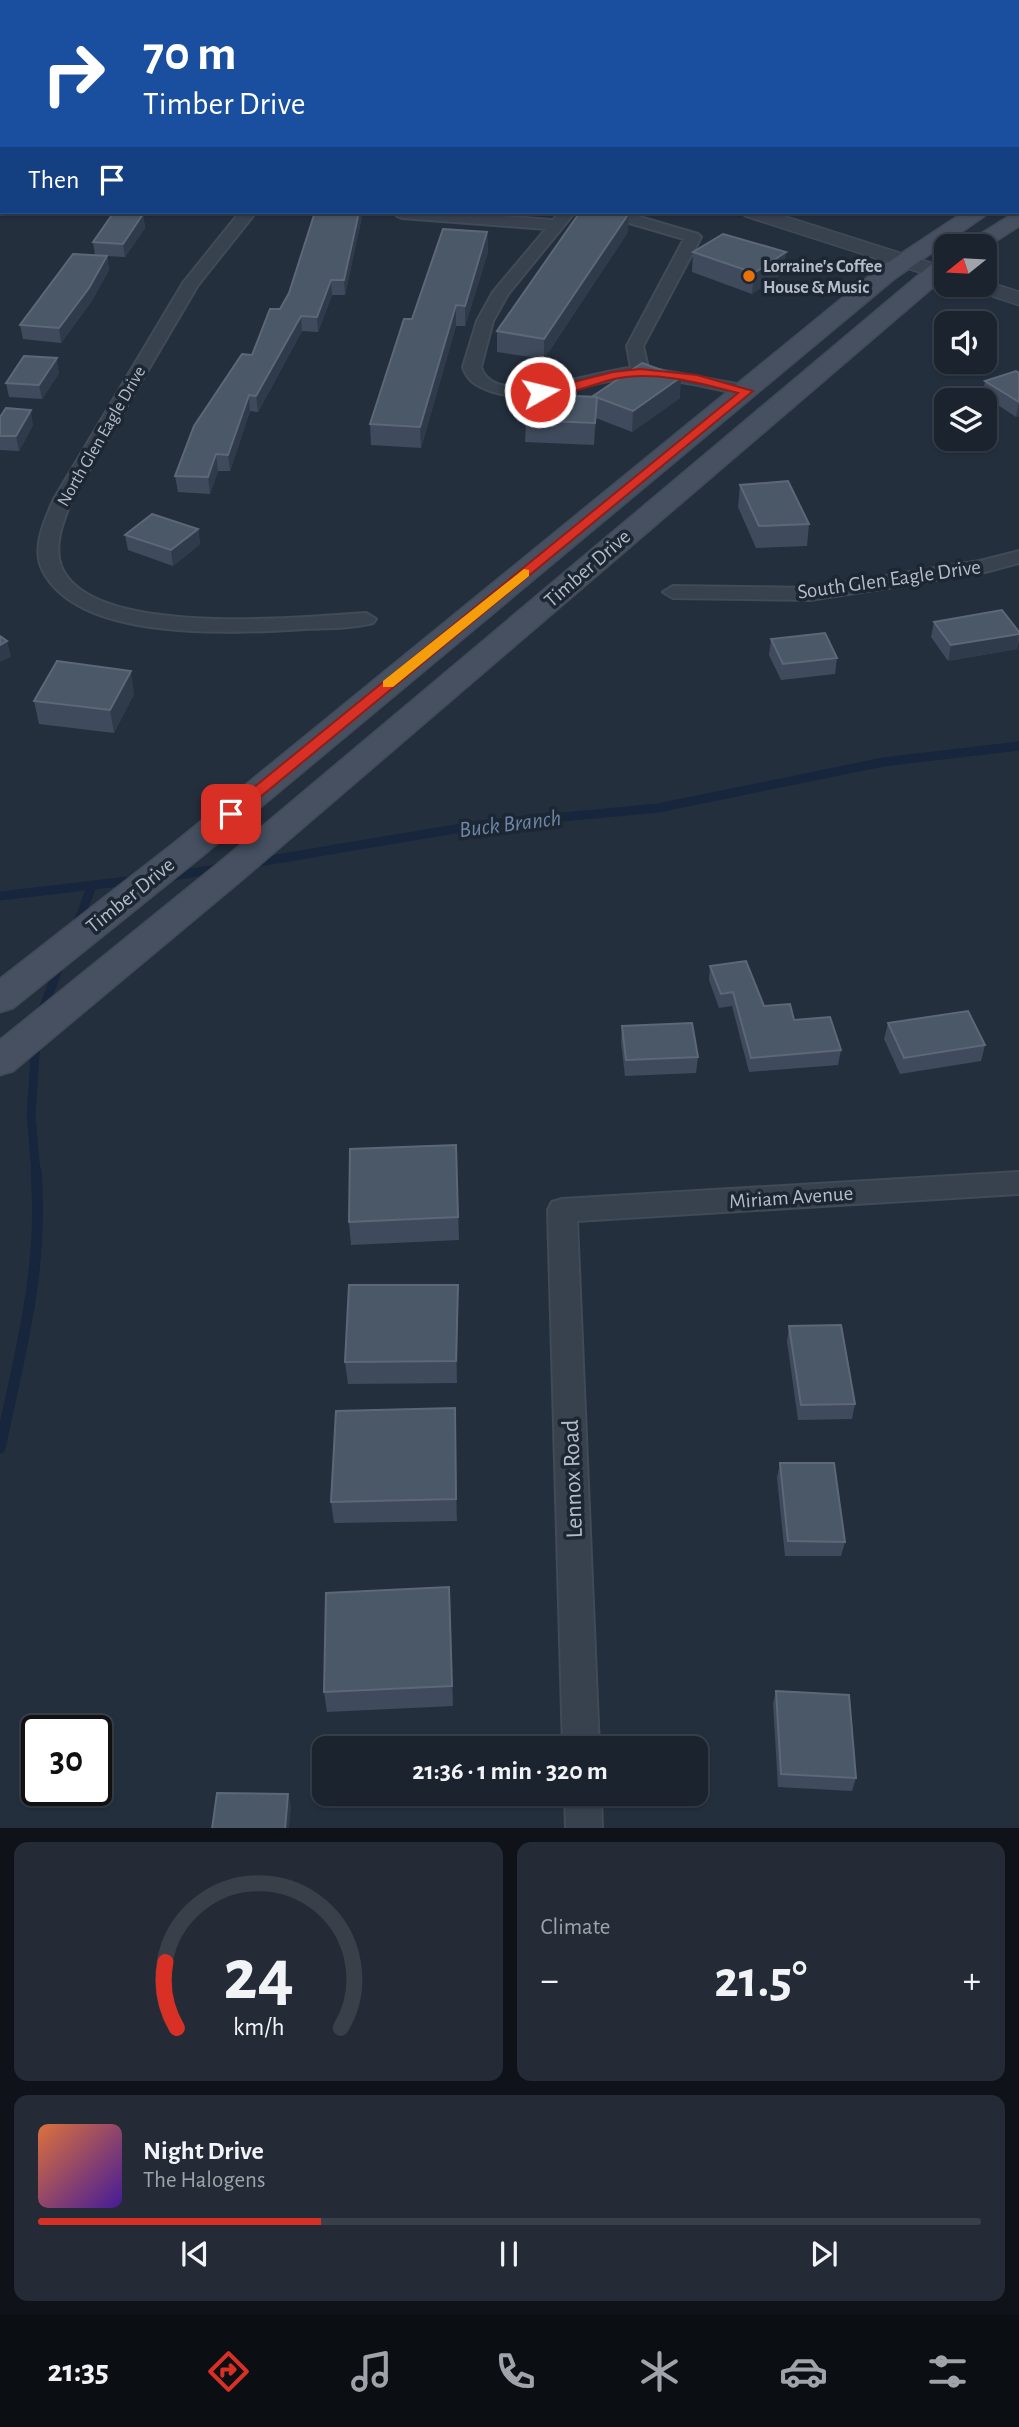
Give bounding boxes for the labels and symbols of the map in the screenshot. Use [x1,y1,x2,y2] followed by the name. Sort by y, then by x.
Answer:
[934,234,998,298] north arrow
[763,258,882,297] place label: Lorraine's Coffee House & Music
[741,268,757,284] marker: Lorraine's Coffee House & Music
[503,355,577,429] position arrow
[54,363,149,510] street label: North Glen Eagle Drive
[540,525,634,611] street label: Timber Drive
[796,556,982,603] street label: South Glen Eagle Drive
[201,784,261,844] pin
[458,807,563,842] water label: Buck Branch
[82,854,178,937] street label: Timber Drive
[728,1183,854,1212] street label: Miriam Avenue
[559,1419,587,1539] street label: Lennox Road
[21,1715,112,1806] speed limit sign: 30

